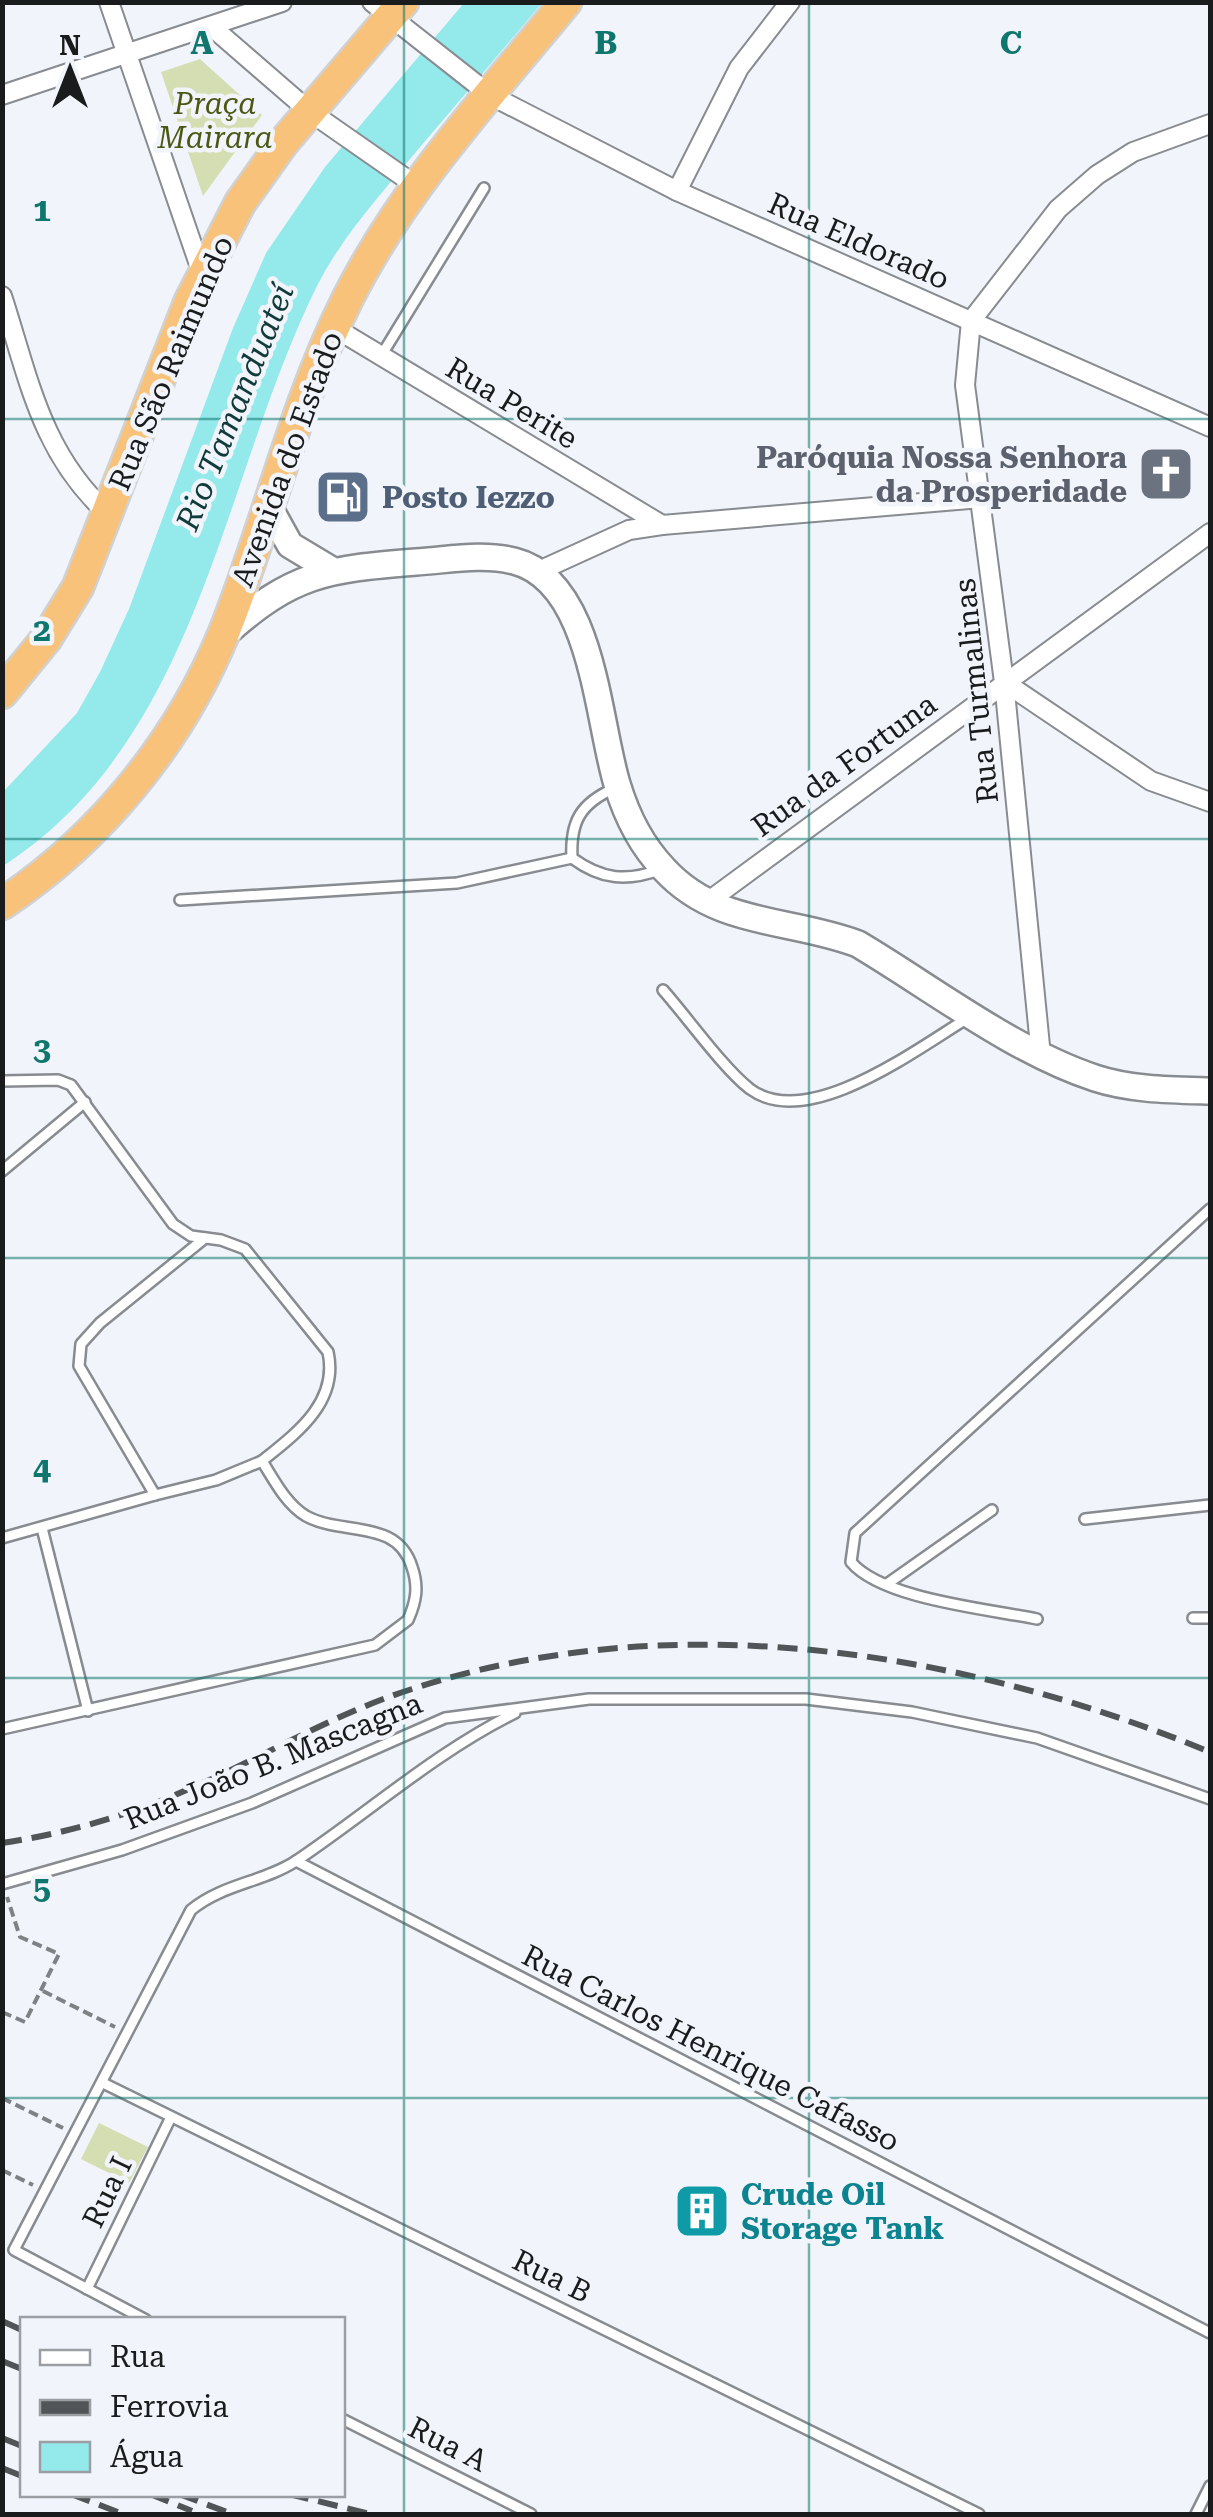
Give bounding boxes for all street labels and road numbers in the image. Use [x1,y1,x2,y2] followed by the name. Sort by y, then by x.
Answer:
[763,185,955,297] street label: Rua Eldorado
[102,231,240,495] street label: Rua São Raimundo
[225,327,349,591] street label: Avenida do Estado
[440,350,584,456] street label: Rua Perite
[947,577,1005,805] street label: Rua Turmalinas
[745,686,943,844] street label: Rua da Fortuna
[119,1685,427,1837] street label: Rua João B. Mascagna
[517,1937,905,2159] street label: Rua Carlos Henrique Cafasso
[75,2151,139,2233] street label: Rua I
[507,2242,597,2310] street label: Rua B
[403,2409,493,2479] street label: Rua A

